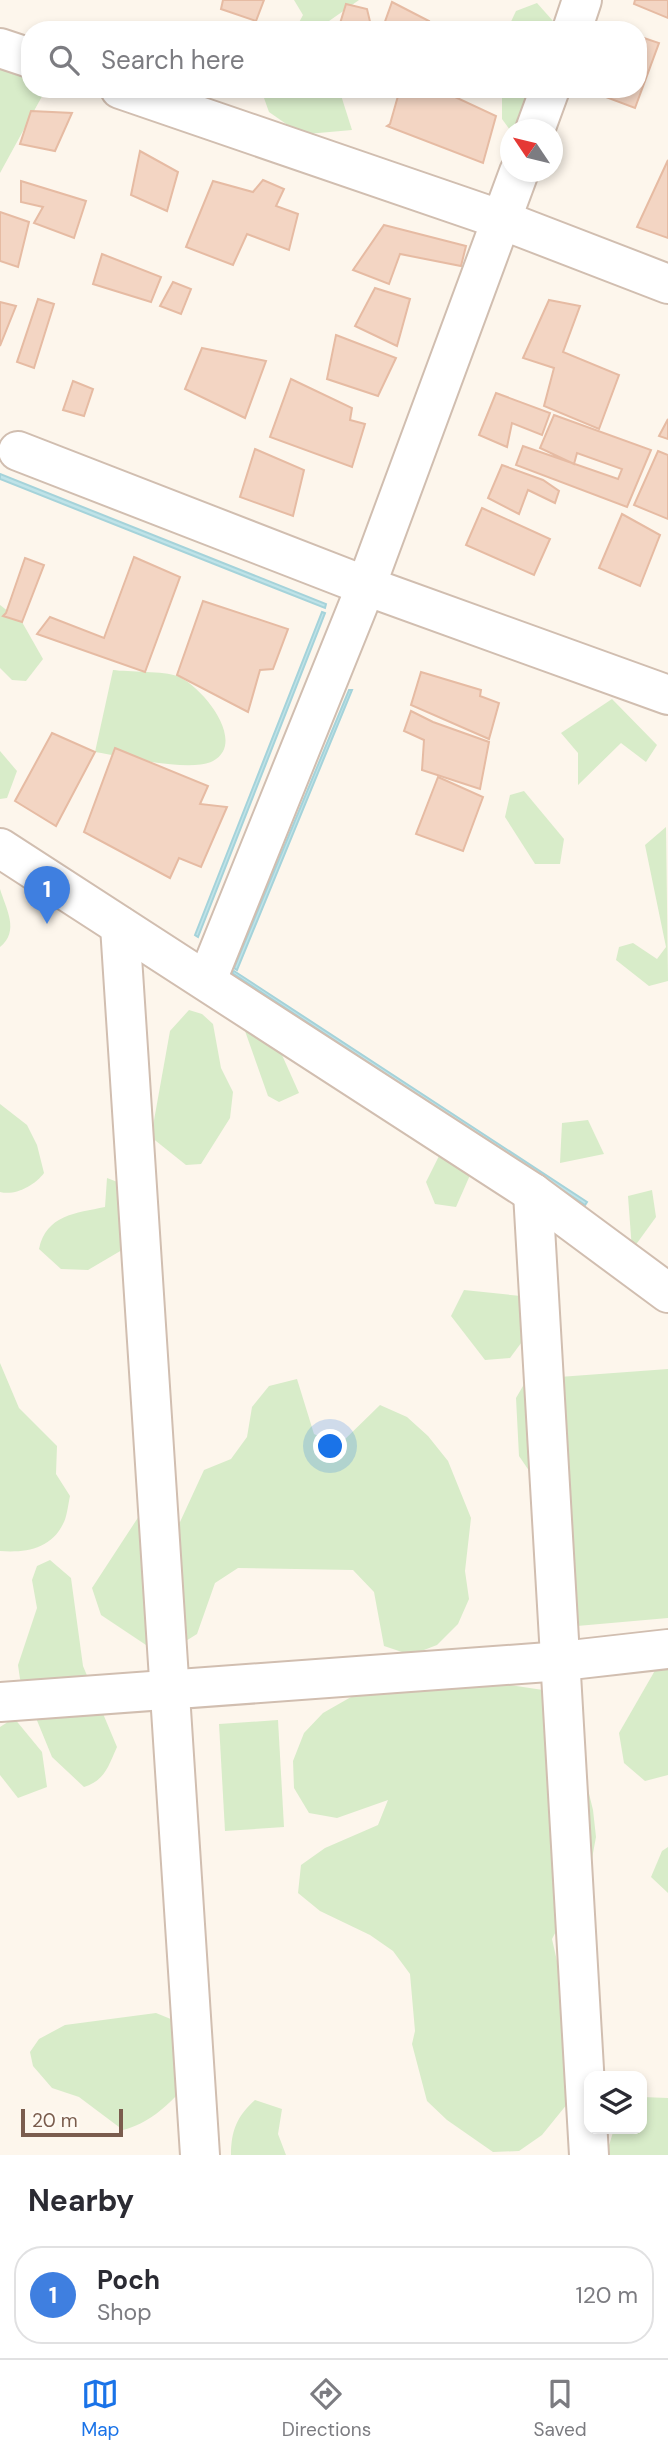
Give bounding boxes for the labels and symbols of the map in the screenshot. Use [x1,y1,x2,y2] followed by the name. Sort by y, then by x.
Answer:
[500,119,563,182] north arrow
[24,866,70,924] pin: 1
[313,1429,347,1463] your location
[21,2106,122,2138] scale bar

